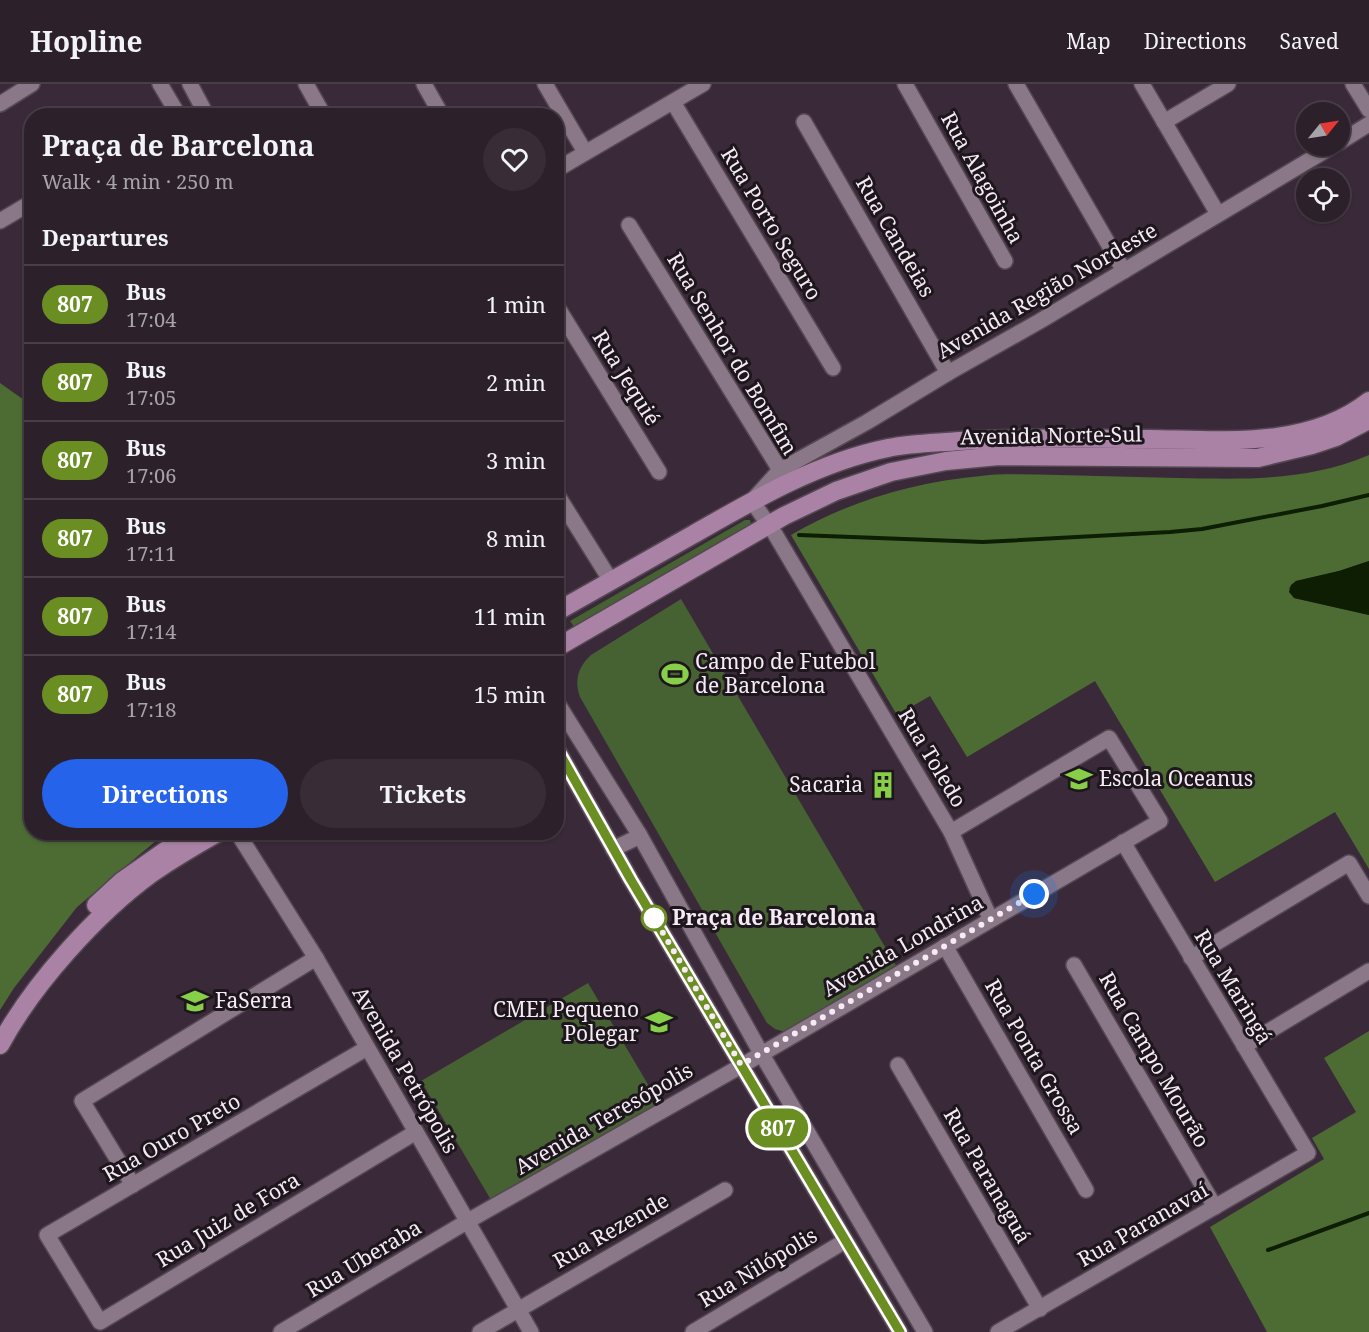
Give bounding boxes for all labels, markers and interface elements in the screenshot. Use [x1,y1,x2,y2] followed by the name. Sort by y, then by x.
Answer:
[30,22,143,60] text: Hopline
[1066,27,1111,55] text: Map
[1144,27,1246,55] text: Directions
[1279,27,1339,55] text: Saved
[1296,102,1350,156] north arrow
[1296,102,1350,222] map controls
[935,107,1031,248] street label: Rua Alagoinha
[42,126,315,164] text: Praça de Barcelona
[483,128,546,191] button: heart
[715,142,829,305] street label: Rua Porto Seguro
[42,168,234,195] text: Walk · 4 min · 250 m
[1296,168,1350,222] button: locate
[850,171,942,302] street label: Rua Candeias
[931,215,1162,365] street label: Avenida Região Nordeste
[42,222,169,252] text: Departures
[661,247,805,460] street label: Rua Senhor do Bomfim
[126,276,166,306] text: Bus
[486,289,546,319] text: 1 min
[57,290,93,318] text: 807
[126,306,176,333] text: 17:04
[587,325,667,430] street label: Rua Jequié
[126,354,166,384] text: Bus
[486,367,546,397] text: 2 min
[57,368,93,396] text: 807
[126,384,176,411] text: 17:05
[960,419,1143,451] street label: Avenida Norte-Sul
[126,432,166,462] text: Bus
[486,445,546,475] text: 3 min
[57,446,93,474] text: 807
[126,462,176,489] text: 17:06
[126,510,166,540] text: Bus
[486,523,546,553] text: 8 min
[57,524,93,552] text: 807
[126,540,176,567] text: 17:11
[126,588,166,618] text: Bus
[474,601,546,631] text: 11 min
[57,602,93,630] text: 807
[126,618,176,645] text: 17:14
[695,647,876,699] place label: Campo de Futebol de Barcelona
[660,659,690,689] sports icon: Campo de Futebol de Barcelona
[126,666,166,696] text: Bus
[474,679,546,709] text: 15 min
[57,680,93,708] text: 807
[126,696,176,723] text: 17:18
[892,703,973,812] street label: Rua Toledo
[42,759,288,828] button: Directions
[300,759,546,828] button: Tickets
[1064,764,1094,794] school or university icon: Escola Oceanus
[1099,764,1253,792] place label: Escola Oceanus
[789,770,863,798] place label: Sacaria
[868,770,898,800] building icon: Sacaria
[1019,879,1049,909] your location
[817,888,988,1003] street label: Avenida Londrina
[672,903,876,931] place label: Praça de Barcelona
[641,905,667,931] marker: Praça de Barcelona
[1189,924,1279,1049] street label: Rua Maringá
[1093,967,1216,1152] street label: Rua Campo Mourão
[979,974,1091,1139] street label: Rua Ponta Grossa
[347,981,465,1158] street label: Avenida Petrópolis
[180,986,210,1016] school or university icon: FaSerra
[215,986,292,1014] place label: FaSerra
[493,995,639,1047] place label: CMEI Pequeno Polegar
[644,1007,674,1037] school or university icon: CMEI Pequeno Polegar
[510,1056,697,1180] street label: Avenida Teresópolis
[98,1086,245,1188] street label: Rua Ouro Preto
[938,1103,1038,1248] street label: Rua Paranaguá
[744,1108,812,1148] line badge: 807
[760,1114,796,1142] text: 807
[151,1165,304,1273] street label: Rua Juiz de Fora
[1072,1175,1213,1273] street label: Rua Paranavaí
[548,1186,673,1275] street label: Rua Rezende
[301,1213,426,1304] street label: Rua Uberaba
[693,1221,822,1314] street label: Rua Nilópolis

